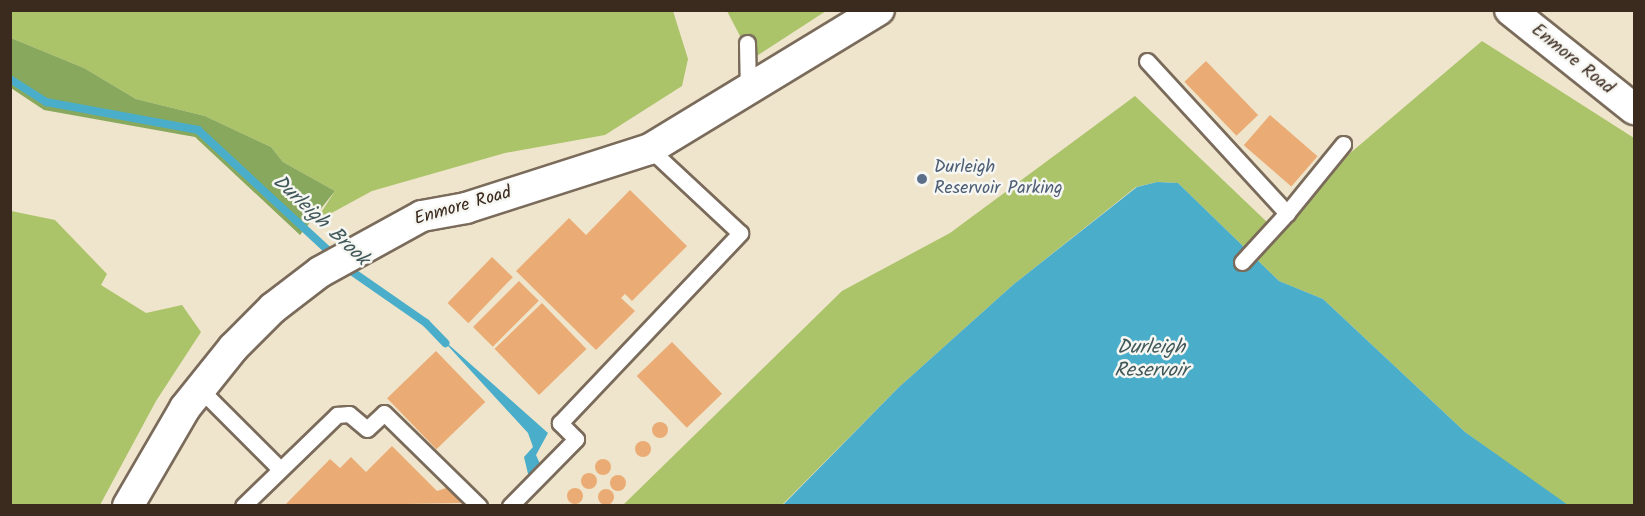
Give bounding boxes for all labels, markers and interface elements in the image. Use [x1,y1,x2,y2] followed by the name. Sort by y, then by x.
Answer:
[1526,20,1618,100] street label: Enmore Road
[934,158,1063,201] place label: Durleigh Reservoir Parking
[267,170,373,272] water label: Durleigh Brook
[915,172,929,186] marker: Durleigh Reservoir Parking
[412,183,514,231] street label: Enmore Road
[1114,336,1188,383] water label: Durleigh Reservoir

